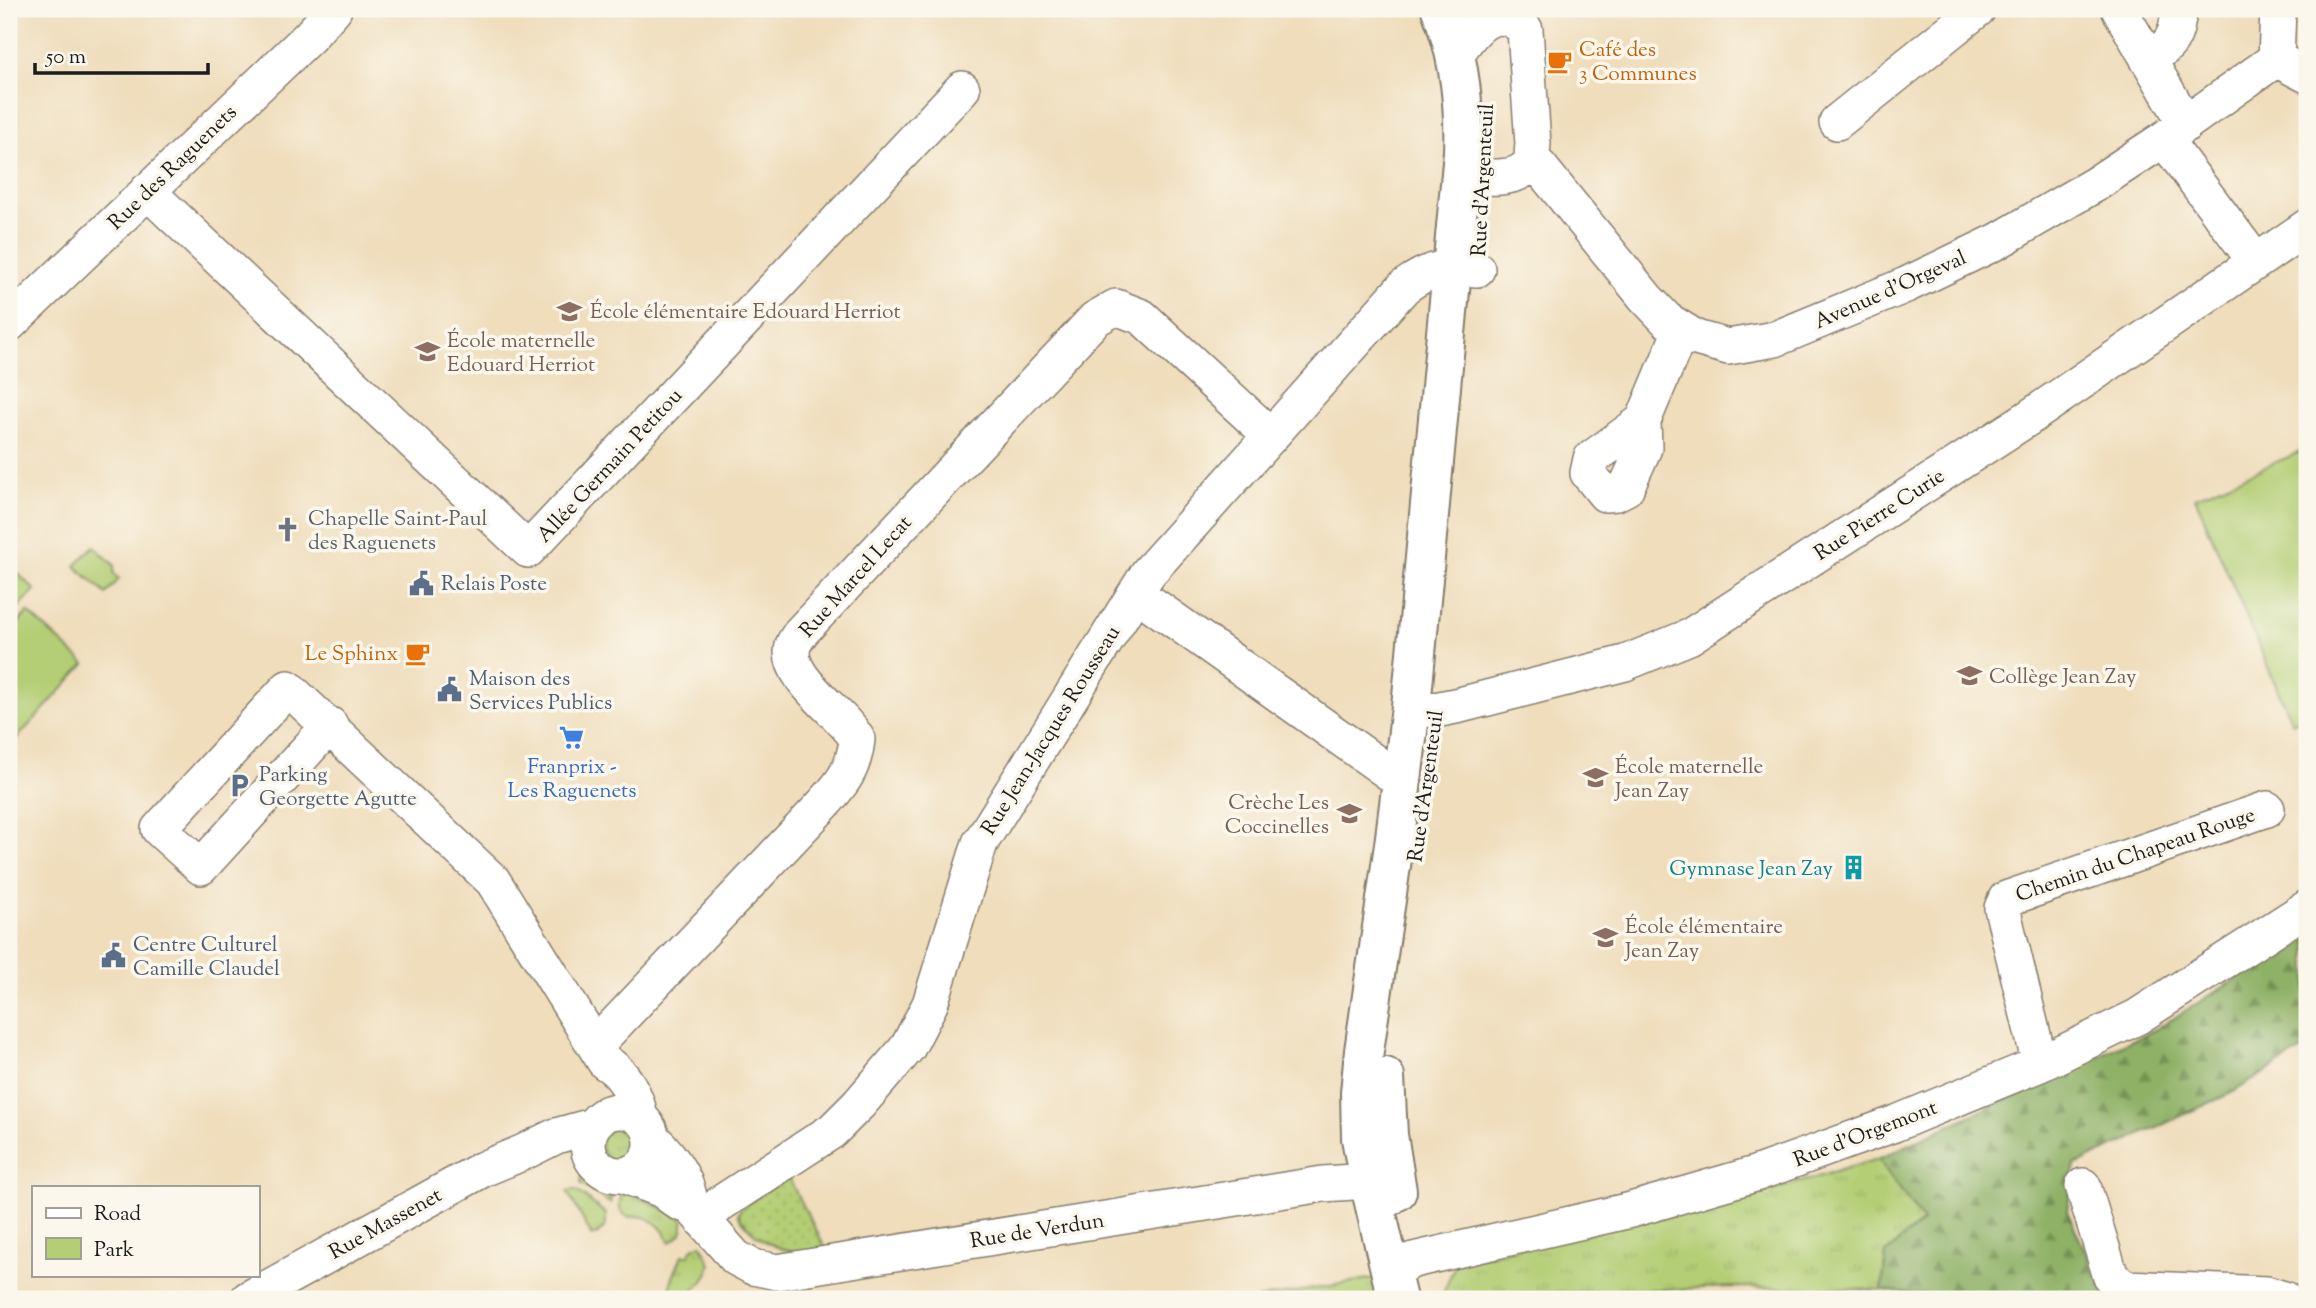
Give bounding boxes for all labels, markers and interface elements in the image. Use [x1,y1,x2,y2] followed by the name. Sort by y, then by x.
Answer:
[35,32,208,76] scale bar
[1579,36,1697,90] place label: Café des 3 Communes
[45,43,86,73] text: 50 m
[1545,47,1573,75] cafe icon: Café des 3 Communes
[102,99,245,238] street label: Rue des Raguenets
[1465,103,1503,257] street label: Rue d'Argenteuil
[1810,244,1972,338] street label: Avenue d'Orgeval
[556,297,584,325] school or university icon: École élémentaire Edouard Herriot
[590,298,901,328] place label: École élémentaire Edouard Herriot
[447,327,595,381] place label: École maternelle Edouard Herriot
[413,338,441,366] school or university icon: École maternelle Edouard Herriot
[531,382,690,550] street label: Allée Germain Petitou
[1809,462,1951,569] street label: Rue Pierre Curie
[308,505,488,559] place label: Chapelle Saint-Paul des Raguenets
[793,510,920,645] street label: Rue Marcel Lecat
[274,516,302,544] church icon: Chapelle Saint-Paul des Raguenets
[407,569,435,597] public building icon: Relais Poste
[441,570,547,600] place label: Relais Poste
[975,620,1129,842] street label: Rue Jean-Jacques Rousseau
[404,639,432,667] cafe icon: Le Sphinx
[305,640,398,670] place label: Le Sphinx
[1955,662,1983,690] school or university icon: Collège Jean Zay
[1989,663,2137,693] place label: Collège Jean Zay
[469,665,612,719] place label: Maison des Services Publics
[435,676,463,704] public building icon: Maison des Services Publics
[1401,708,1453,864] street label: Rue d'Argenteuil
[558,723,586,751] supermarket icon: Franprix - Les Raguenets
[507,753,637,807] place label: Franprix - Les Raguenets
[1614,753,1763,807] place label: École maternelle Jean Zay
[259,761,417,815] place label: Parking Georgette Agutte
[1581,764,1609,792] school or university icon: École maternelle Jean Zay
[225,772,253,800] parking icon: Parking Georgette Agutte
[1225,789,1329,843] place label: Crèche Les Coccinelles
[1335,800,1363,828] school or university icon: Crèche Les Coccinelles
[2012,801,2259,911] street label: Chemin du Chapeau Rouge
[1839,854,1867,882] building icon: Gymnase Jean Zay
[1669,855,1834,885] place label: Gymnase Jean Zay
[1624,913,1783,967] place label: École élémentaire Jean Zay
[1591,924,1619,952] school or university icon: École élémentaire Jean Zay
[133,931,280,985] place label: Centre Culturel Camille Claudel
[99,942,127,970] public building icon: Centre Culturel Camille Claudel
[1789,1094,1942,1176] street label: Rue d'Orgemont
[324,1181,448,1268] street label: Rue Massenet
[32,1186,259,1276] legend
[94,1200,141,1230] text: Road
[968,1207,1107,1257] street label: Rue de Verdun
[94,1236,135,1266] text: Park

